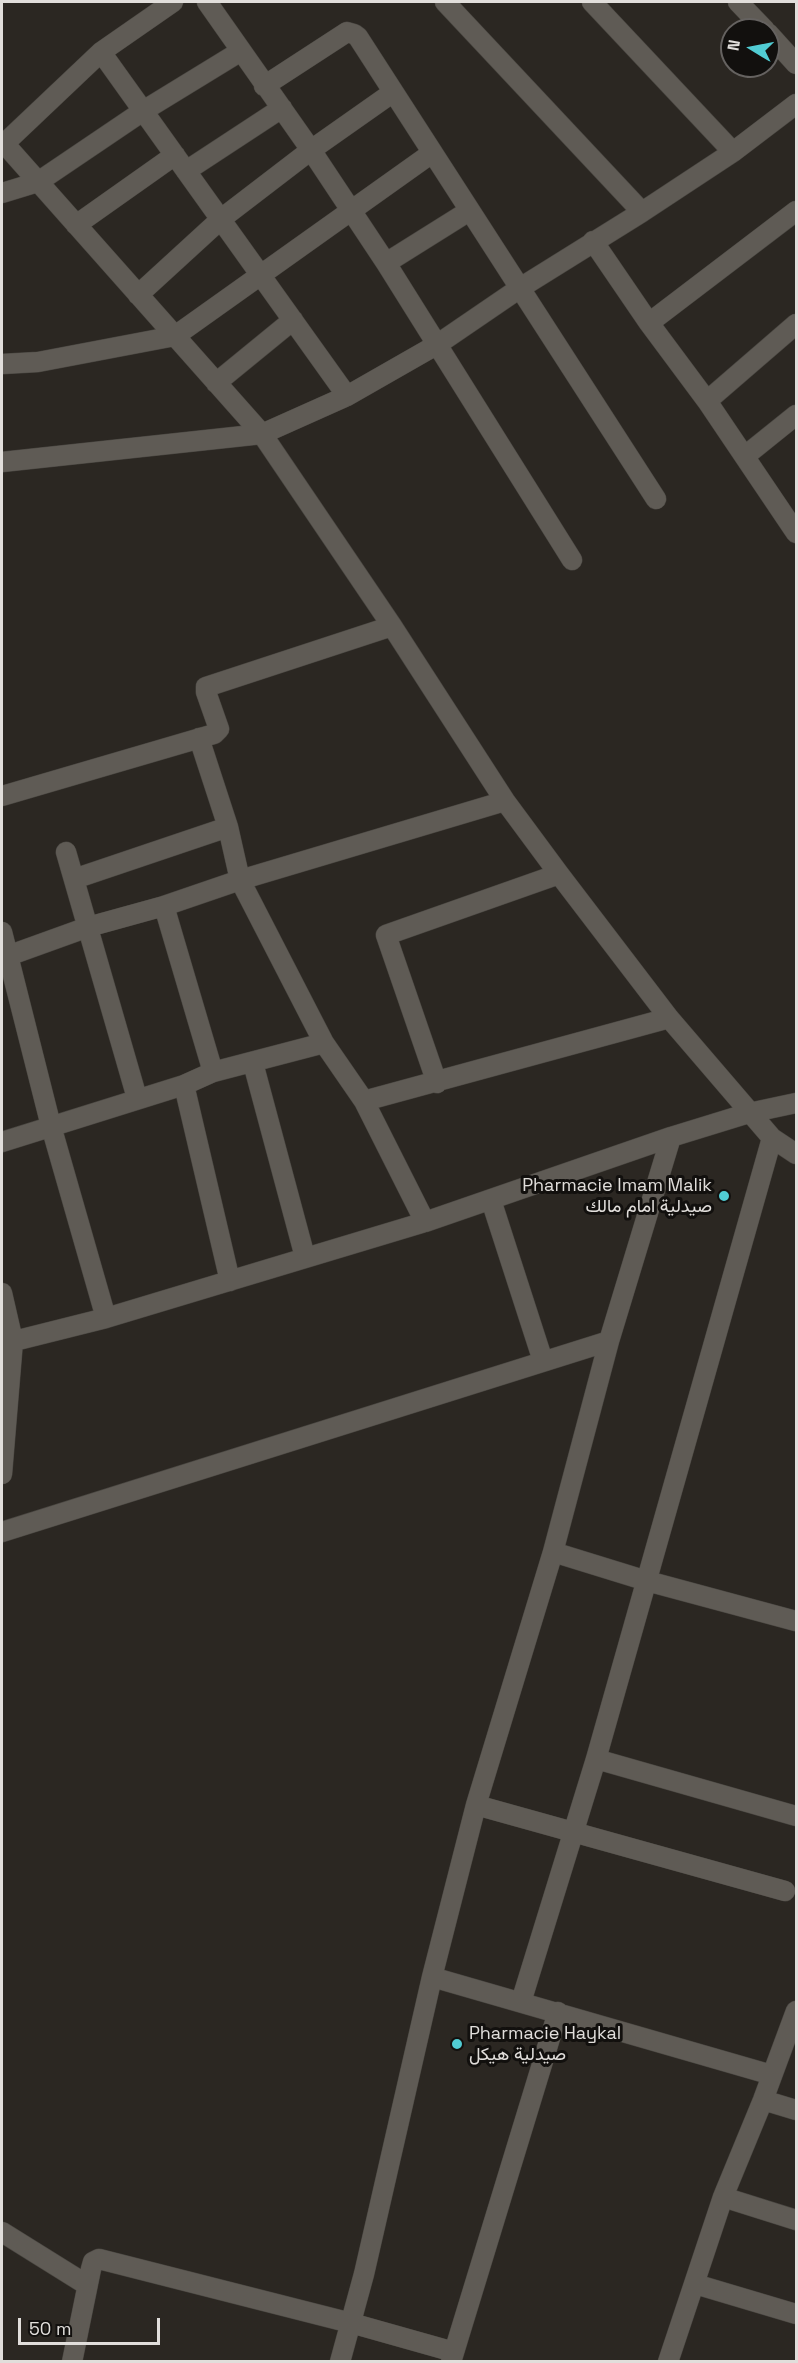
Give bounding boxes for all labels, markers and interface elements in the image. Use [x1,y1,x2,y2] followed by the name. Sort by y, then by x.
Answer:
[720,18,780,78] north arrow
[722,38,745,52] text: N
[522,1175,712,1218] place label: Pharmacie Imam Malik صيدلية امام مالك
[717,1189,731,1203] marker: Pharmacie Imam Malik صيدلية امام مالك
[469,2023,621,2066] place label: Pharmacie Haykal صيدلية هيكل
[450,2037,464,2051] marker: Pharmacie Haykal صيدلية هيكل
[21,2306,164,2344] scale bar
[29,2317,71,2340] text: 50 m

